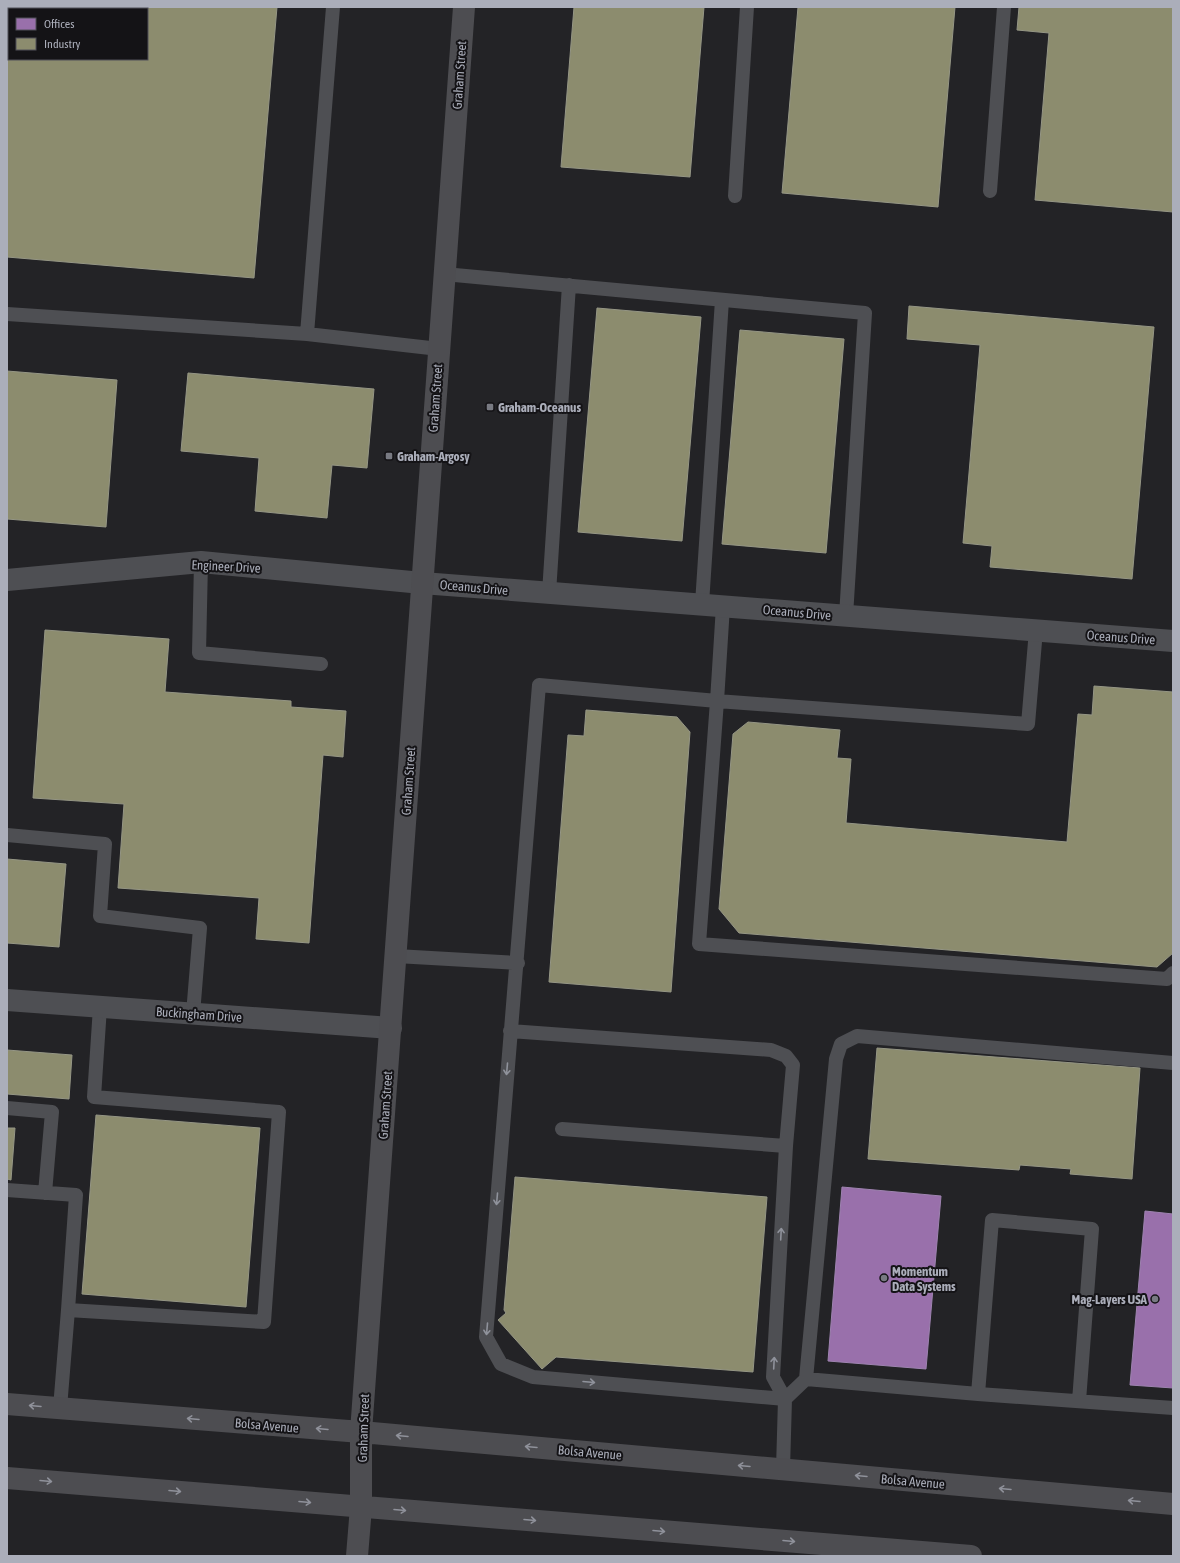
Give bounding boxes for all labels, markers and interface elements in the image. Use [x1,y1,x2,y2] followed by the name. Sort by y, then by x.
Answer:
[8,8,148,60] legend
[44,17,74,31] text: Offices
[44,37,81,51] text: Industry
[450,40,469,110] street label: Graham Street
[426,363,445,433] street label: Graham Street
[498,400,581,415] place label: Graham-Oceanus
[485,402,495,412] marker: Graham-Oceanus
[397,449,470,464] place label: Graham-Argosy
[384,451,394,461] marker: Graham-Argosy
[191,557,261,576] street label: Engineer Drive
[439,577,509,598] street label: Oceanus Drive
[762,602,832,623] street label: Oceanus Drive
[1086,628,1156,647] street label: Oceanus Drive
[399,746,418,816] street label: Graham Street
[155,1004,243,1025] street label: Buckingham Drive
[504,1062,511,1075] one-way arrow
[376,1070,395,1140] street label: Graham Street
[493,1192,500,1205] one-way arrow
[778,1228,785,1241] one-way arrow
[892,1264,956,1294] place label: Momentum Data Systems
[879,1273,889,1283] marker: Momentum Data Systems
[1071,1292,1148,1307] place label: Mag-Layers USA
[1150,1294,1160,1304] marker: Mag-Layers USA
[483,1322,490,1335] one-way arrow
[770,1357,777,1370] one-way arrow
[582,1378,595,1385] one-way arrow
[355,1393,372,1463] street label: Graham Street
[29,1403,42,1410] one-way arrow
[187,1415,200,1422] one-way arrow
[234,1415,300,1436] street label: Bolsa Avenue
[316,1426,329,1433] one-way arrow
[396,1432,409,1440] one-way arrow
[557,1442,623,1463] street label: Bolsa Avenue
[525,1444,538,1451] one-way arrow
[738,1462,751,1470] one-way arrow
[880,1471,946,1492] street label: Bolsa Avenue
[855,1473,868,1480] one-way arrow
[39,1477,52,1484] one-way arrow
[999,1486,1012,1493] one-way arrow
[168,1488,181,1495] one-way arrow
[1128,1497,1141,1504] one-way arrow
[298,1498,311,1506] one-way arrow
[393,1506,406,1513] one-way arrow
[523,1517,536,1524] one-way arrow
[652,1527,665,1534] one-way arrow
[782,1538,795,1545] one-way arrow

